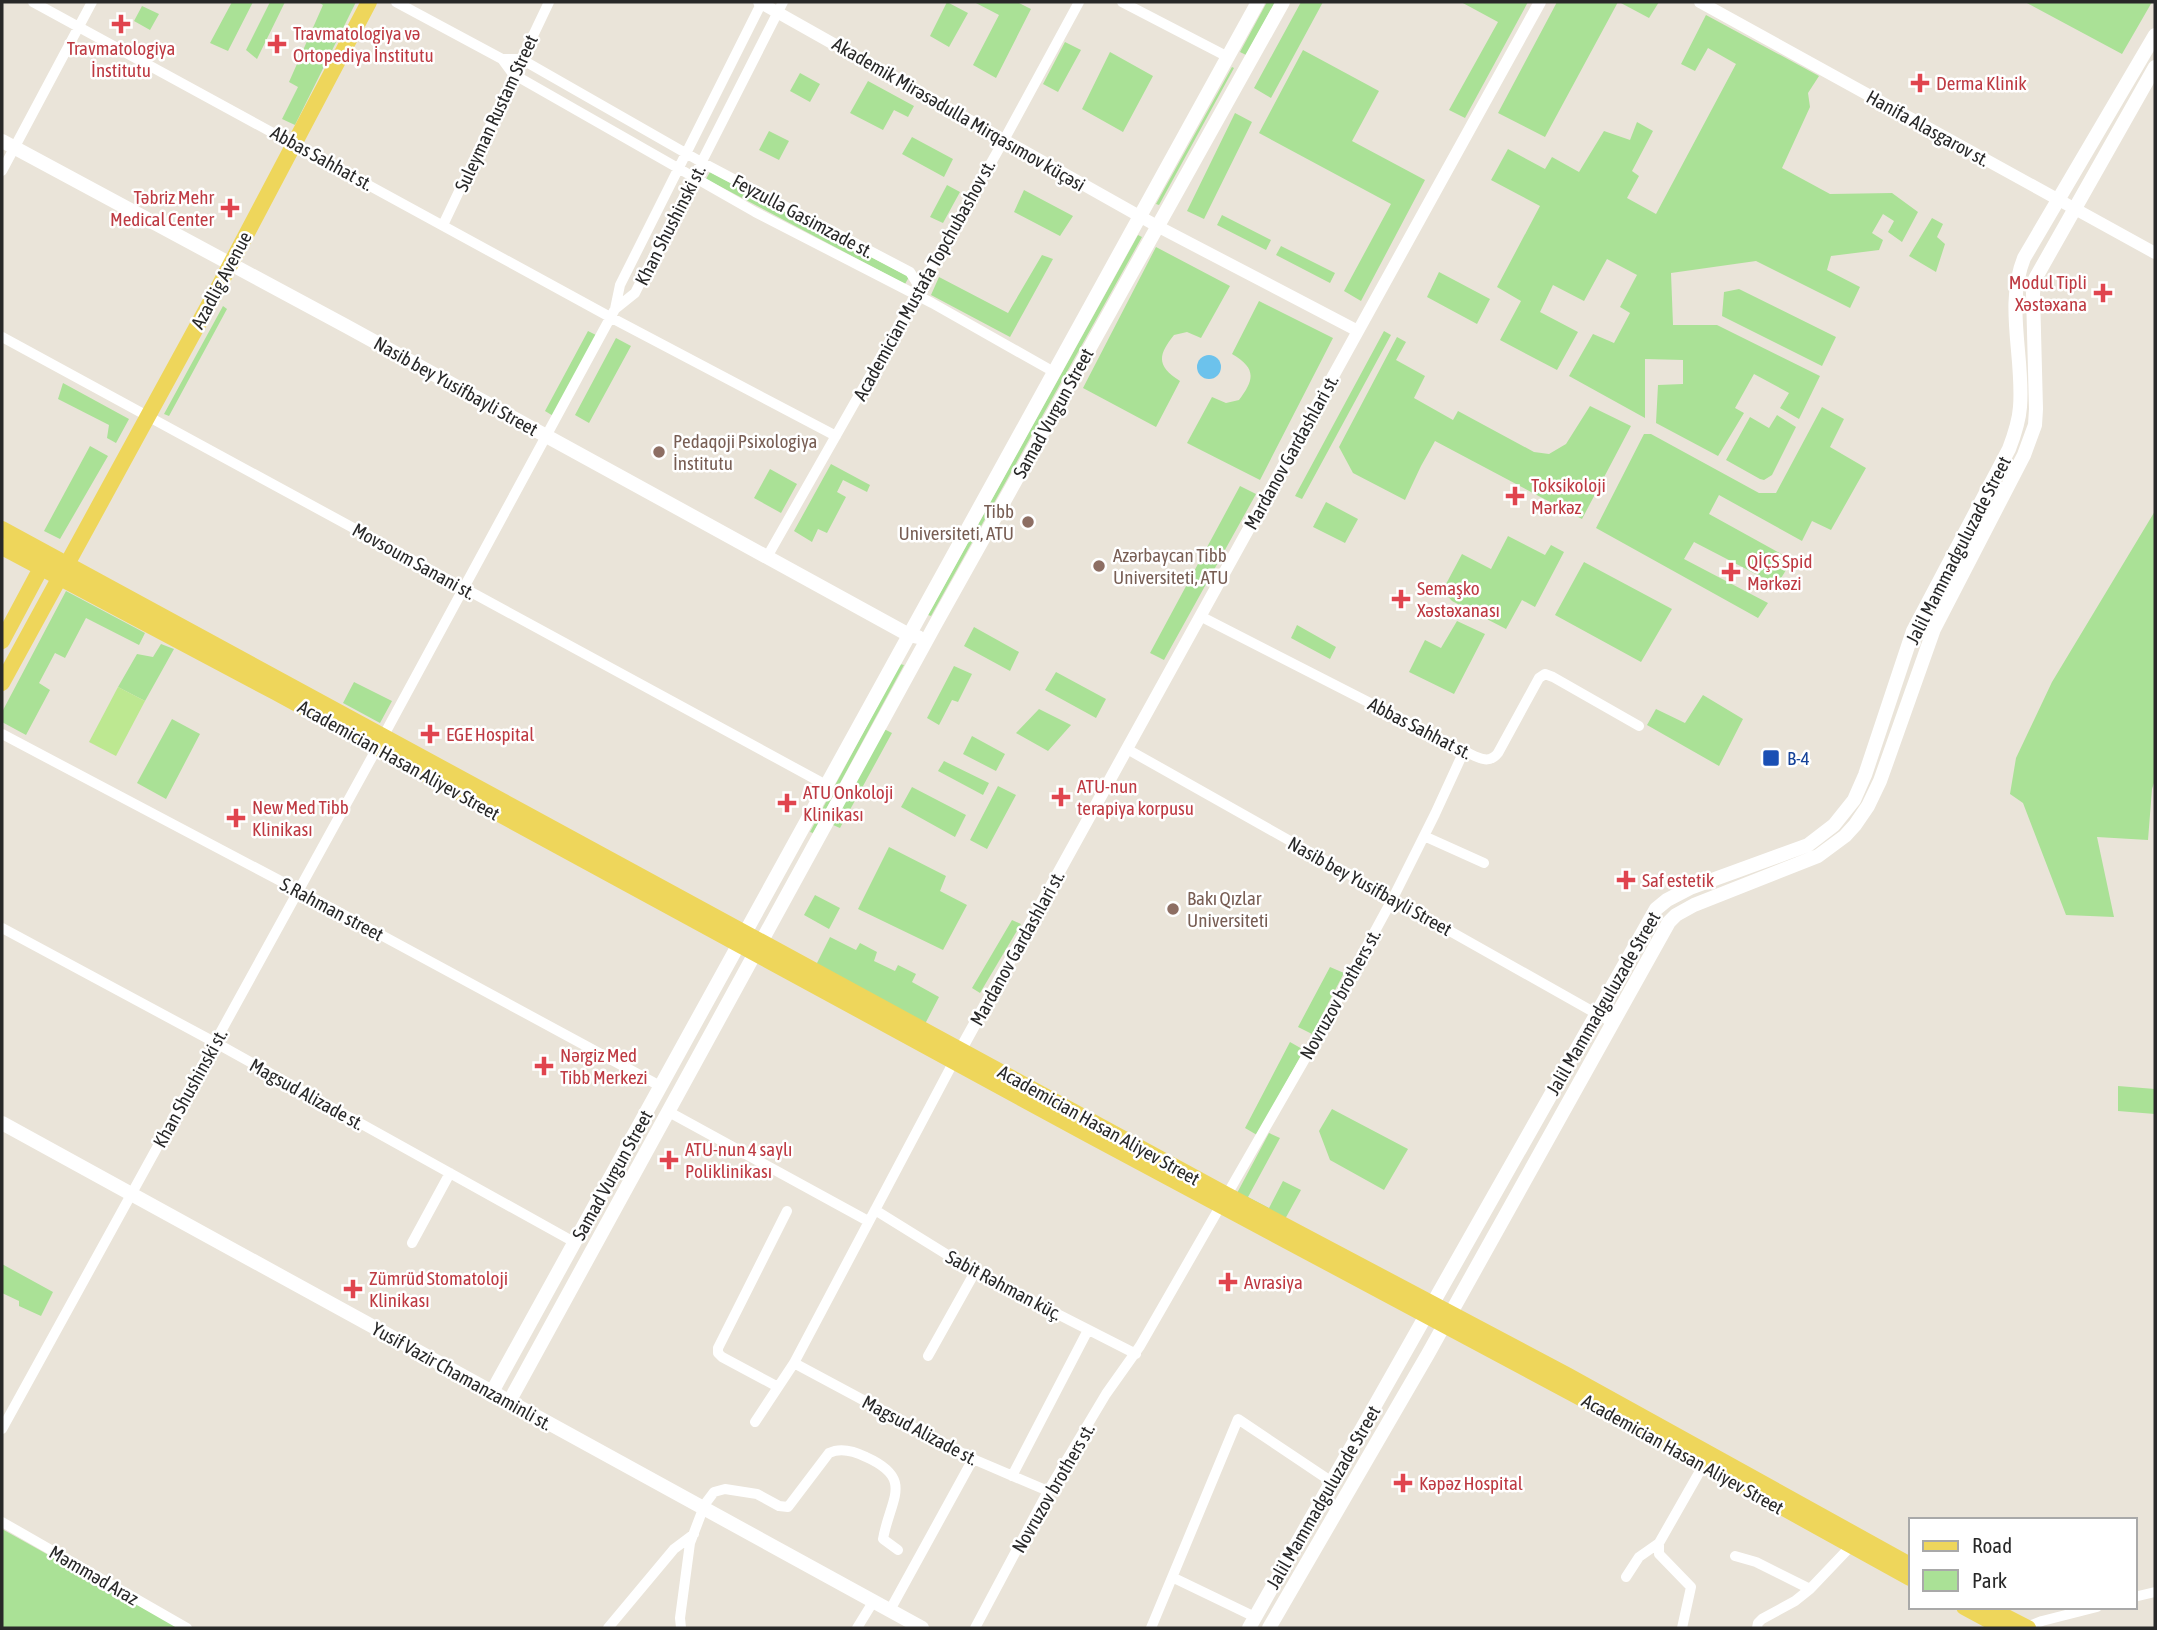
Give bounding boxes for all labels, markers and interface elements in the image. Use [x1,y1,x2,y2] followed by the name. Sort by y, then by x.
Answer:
[111,14,131,34] marker: Travmatologiya İnstitutu
[293,22,434,66] place label: Travmatologiya və Ortopediya İnstitutu
[450,31,542,195] street label: Suleyman Rustam Street
[829,32,1089,196] street label: Akademik Mirəsədulla Mirqasımov küçəsi
[267,34,287,54] marker: Travmatologiya və Ortopediya İnstitutu
[67,37,175,81] place label: Travmatologiya İnstitutu
[1936,72,2027,94] place label: Derma Klinik
[1910,73,1930,93] marker: Derma Klinik
[1863,85,1993,171] street label: Hanifa Alasgarov st.
[267,121,377,195] street label: Abbas Sahhat st.
[849,156,999,404] street label: Academician Mustafa Topchubashov st.
[630,161,710,289] street label: Khan Shushinski st.
[729,170,877,262] street label: Feyzulla Gasimzade st.
[110,186,214,230] place label: Təbriz Mehr Medical Center
[220,198,240,218] marker: Təbriz Mehr Medical Center
[186,228,256,332] street label: Azadlig Avenue
[2009,271,2087,315] place label: Modul Tipli Xəstəxana
[2093,283,2113,303] marker: Modul Tipli Xəstəxana
[370,332,542,440] street label: Nasib bey Yusifbayli Street
[1008,344,1098,482] street label: Samad Vurgun Street
[1239,371,1343,533] street label: Mardanov Gardashlari st.
[673,430,817,474] place label: Pedaqoji Psixologiya İnstitutu
[651,444,667,460] marker: Pedaqoji Psixologiya İnstitutu
[1901,452,2015,648] street label: Jalil Mammadguluzade Street
[1531,474,1606,518] place label: Toksikoloji Mərkəz
[1505,486,1525,506] marker: Toksikoloji Mərkəz
[898,500,1014,544] place label: Tibb Universiteti, ATU
[1020,514,1036,530] marker: Tibb Universiteti, ATU
[349,518,479,604] street label: Movsoum Sanani st.
[1113,544,1229,588] place label: Azərbaycan Tibb Universiteti, ATU
[1747,550,1812,594] place label: QİÇS Spid Mərkəzi
[1091,558,1107,574] marker: Azərbaycan Tibb Universiteti, ATU
[1721,562,1741,582] marker: QİÇS Spid Mərkəzi
[1417,577,1500,621] place label: Semaşko Xəstəxanası
[1391,589,1411,609] marker: Semaşko Xəstəxanası
[1365,693,1475,763] street label: Abbas Sahhat st.
[294,695,504,825] street label: Academician Hasan Aliyev Street
[446,723,534,745] place label: EGE Hospital
[420,724,440,744] marker: EGE Hospital
[1787,747,1810,769] place label: B-4
[1761,748,1781,768] marker: B-4
[1077,775,1194,819] place label: ATU-nun terapiya korpusu
[803,781,893,825] place label: ATU Onkoloji Klinikası
[1051,787,1071,807] marker: ATU-nun terapiya korpusu
[777,793,797,813] marker: ATU Onkoloji Klinikası
[252,796,349,840] place label: New Med Tibb Klinikası
[226,808,246,828] marker: New Med Tibb Klinikası
[1284,832,1456,940] street label: Nasib bey Yusifbayli Street
[965,867,1069,1029] street label: Mardanov Gardashlari st.
[1642,869,1715,891] place label: Saf estetik
[1616,870,1636,890] marker: Saf estetik
[277,873,387,945] street label: S.Rahman street
[1187,887,1269,931] place label: Bakı Qızlar Universiteti
[1165,901,1181,917] marker: Bakı Qızlar Universiteti
[1542,907,1664,1099] street label: Jalil Mammadguluzade Street
[1295,925,1385,1063] street label: Novruzov brothers st.
[148,1025,232,1151] street label: Khan Shushinski st.
[560,1044,648,1088] place label: Nərgiz Med Tibb Merkezi
[246,1053,368,1135] street label: Magsud Alizade st.
[534,1056,554,1076] marker: Nərgiz Med Tibb Merkezi
[994,1060,1204,1190] street label: Academician Hasan Aliyev Street
[567,1106,657,1244] street label: Samad Vurgun Street
[685,1138,792,1182] place label: ATU-nun 4 saylı Poliklinikası
[659,1150,679,1170] marker: ATU-nun 4 saylı Poliklinikası
[942,1245,1066,1325] street label: Sabit Rəhman küç.
[369,1267,508,1311] place label: Zümrüd Stomatoloji Klinikası
[1244,1271,1303,1293] place label: Avrasiya
[1218,1272,1238,1292] marker: Avrasiya
[343,1279,363,1299] marker: Zümrüd Stomatoloji Klinikası
[368,1317,556,1435] street label: Yusif Vazir Chamanzaminli st.
[1578,1389,1788,1519] street label: Academician Hasan Aliyev Street
[859,1390,981,1470] street label: Magsud Alizade st.
[1262,1401,1384,1593] street label: Jalil Mammadguluzade Street
[1007,1419,1099,1557] street label: Novruzov brothers st.
[1419,1472,1523,1494] place label: Kəpəz Hospital
[1393,1473,1413,1493] marker: Kəpəz Hospital
[1909,1518,2136,1609] legend
[1972,1533,2012,1557] text: Road
[46,1541,143,1609] street label: Məmməd Araz
[1972,1568,2007,1592] text: Park

